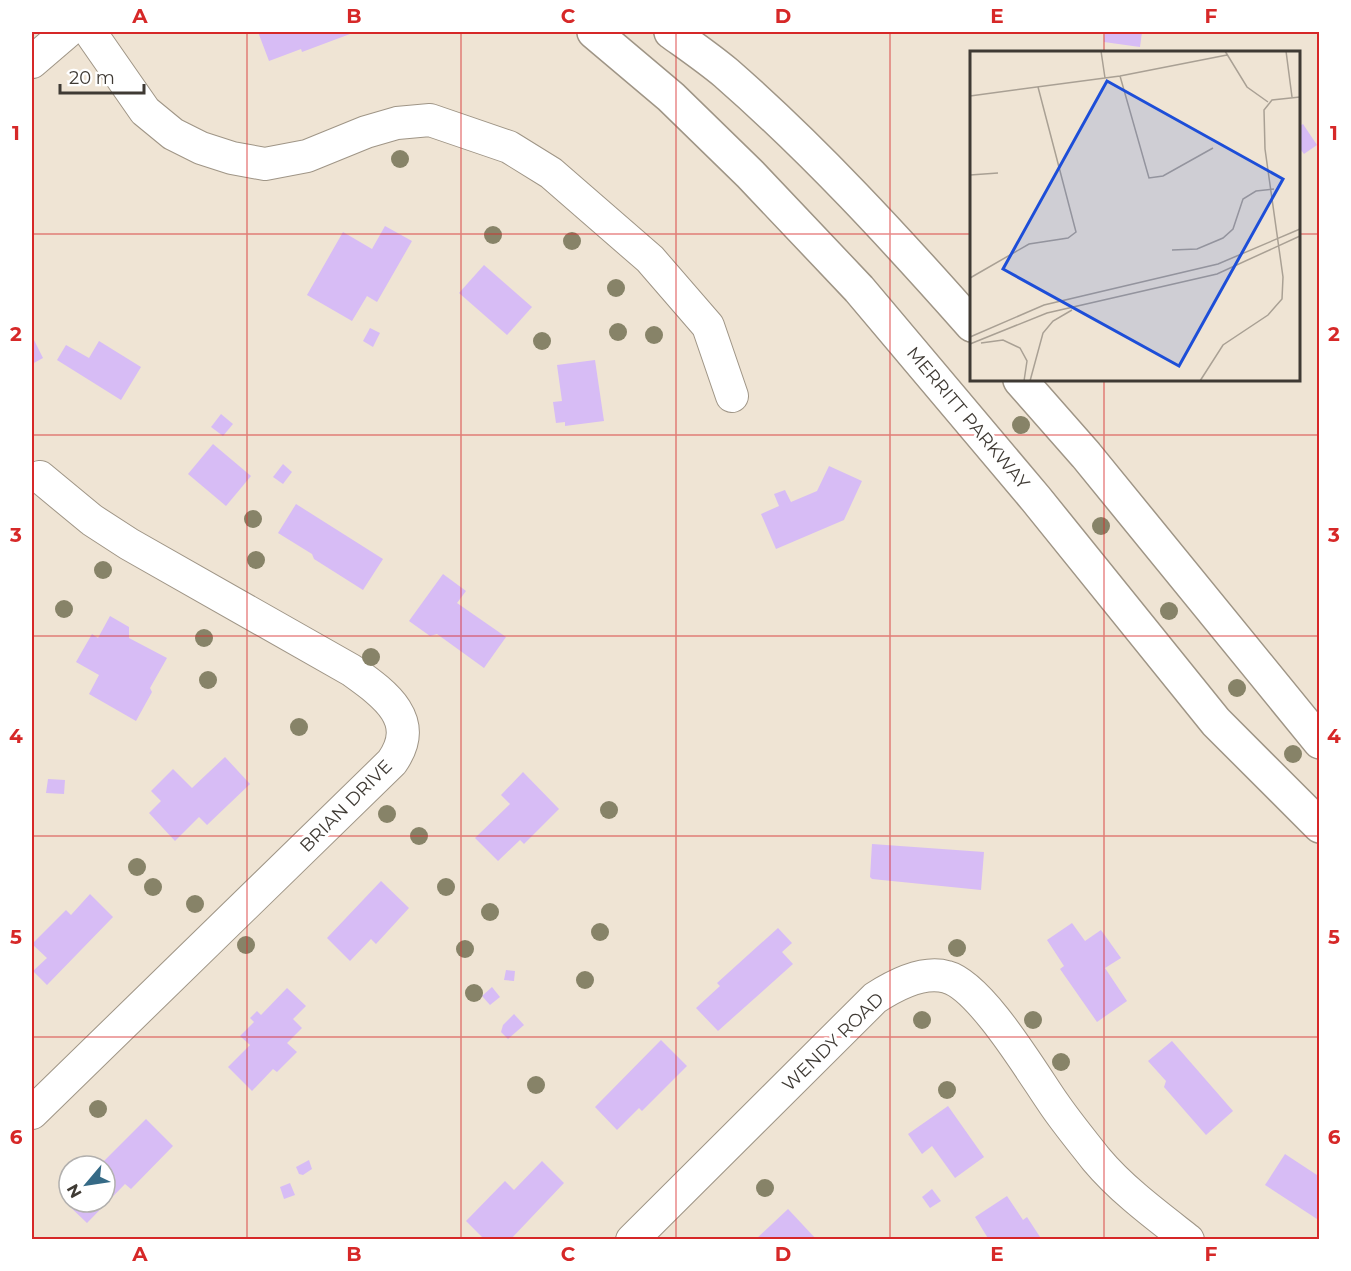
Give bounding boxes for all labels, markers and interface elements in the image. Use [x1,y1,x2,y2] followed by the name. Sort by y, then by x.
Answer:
[131,4,148,28] text: A
[346,4,362,28] text: B
[561,4,576,28] text: C
[775,4,791,28] text: D
[990,4,1004,28] text: E
[1205,4,1218,28] text: F
[970,51,1300,381] inset map
[60,57,144,95] scale bar
[69,67,115,89] text: 20 m
[12,121,20,145] text: 1
[1330,121,1338,145] text: 1
[10,322,22,346] text: 2
[1328,322,1340,346] text: 2
[902,342,1034,494] street label: MERRITT PARKWAY
[9,523,22,547] text: 3
[1327,523,1340,547] text: 3
[9,724,23,748] text: 4
[1327,724,1341,748] text: 4
[295,755,397,857] street label: BRIAN DRIVE
[10,925,22,949] text: 5
[1328,925,1340,949] text: 5
[778,988,888,1096] street label: WENDY ROAD
[10,1125,23,1149] text: 6
[1328,1125,1341,1149] text: 6
[57,1154,117,1214] north arrow
[63,1181,86,1201] text: N
[131,1242,148,1266] text: A
[346,1242,362,1266] text: B
[561,1242,576,1266] text: C
[775,1242,791,1266] text: D
[990,1242,1004,1266] text: E
[1205,1242,1218,1266] text: F

